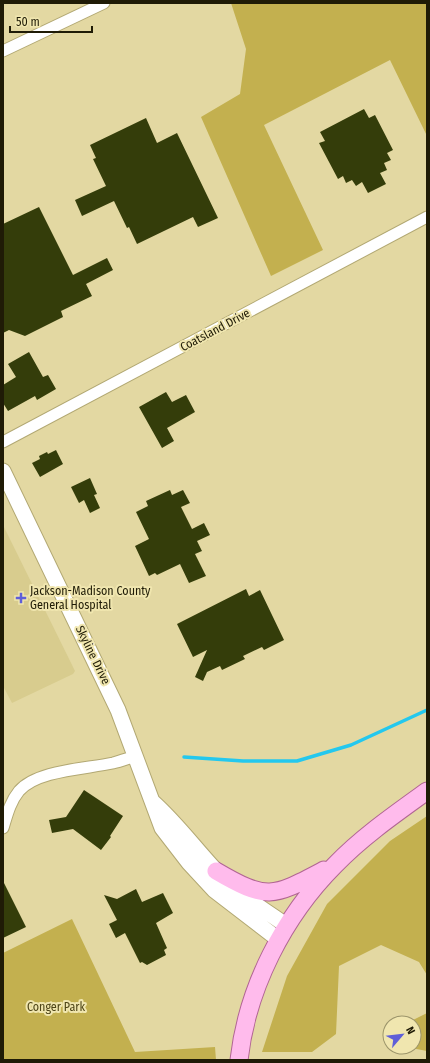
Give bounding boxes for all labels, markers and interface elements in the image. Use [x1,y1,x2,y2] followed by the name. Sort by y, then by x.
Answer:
[10,8,92,34] scale bar
[16,15,40,29] text: 50 m
[178,306,252,354] street label: Coatsland Drive
[30,584,151,612] place label: Jackson-Madison County General Hospital
[15,592,27,604] marker: Jackson-Madison County General Hospital
[73,623,113,687] street label: Skyline Drive
[27,1000,85,1014] park label: Conger Park
[382,1015,422,1055] north arrow
[403,1025,418,1037] text: N

